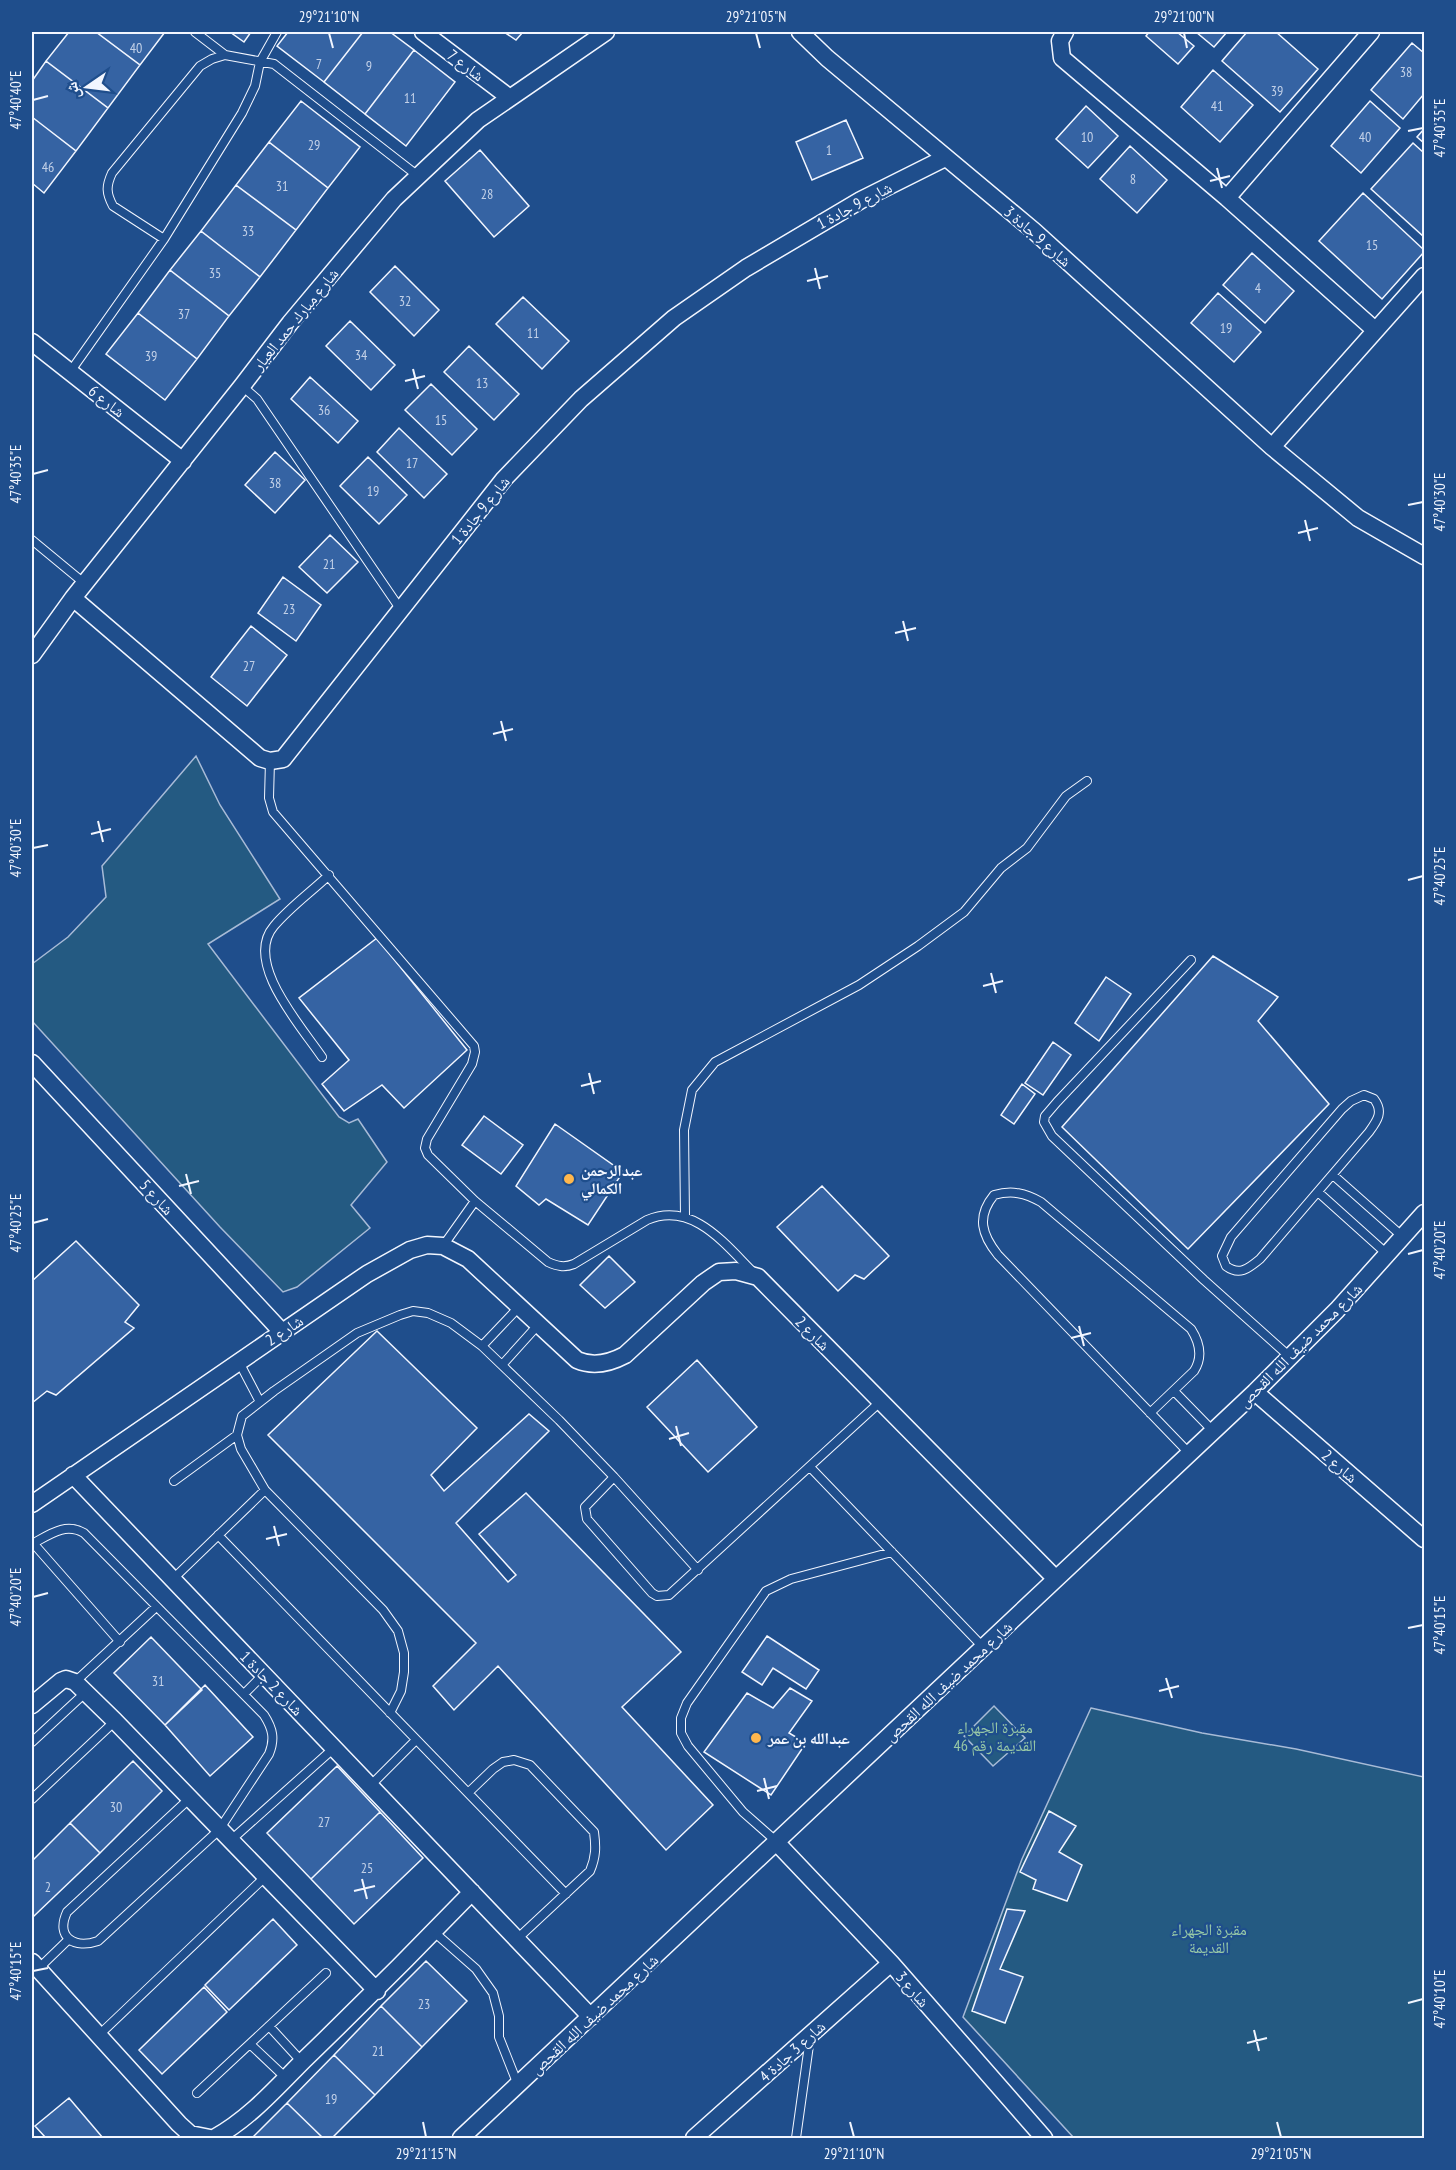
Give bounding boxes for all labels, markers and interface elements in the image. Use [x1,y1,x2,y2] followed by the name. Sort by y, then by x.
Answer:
[299,7,359,26] text: 29°21'10"N
[726,7,786,26] text: 29°21'05"N
[1154,7,1214,26] text: 29°21'00"N
[130,39,142,57] house number: 40
[443,45,488,86] street label: شارع 7
[316,55,322,73] house number: 7
[57,57,117,117] north arrow
[366,57,372,75] house number: 9
[1400,63,1412,81] house number: 38
[6,70,25,130] text: 47°40'40"E
[61,80,84,101] text: ش
[1271,82,1283,100] house number: 39
[404,89,416,107] house number: 11
[1211,97,1223,115] house number: 41
[1430,98,1449,158] text: 47°40'35"E
[1081,128,1093,146] house number: 10
[1359,128,1371,146] house number: 40
[308,136,320,154] house number: 29
[826,141,832,159] house number: 1
[42,158,54,176] house number: 46
[1130,170,1136,188] house number: 8
[276,177,288,195] house number: 31
[813,177,896,234] street label: شارع 9 جادة 1
[481,185,493,203] house number: 28
[1000,201,1076,271] street label: شارع 9 جادة 3
[242,222,254,240] house number: 33
[1366,236,1378,254] house number: 15
[209,264,221,282] house number: 35
[247,264,343,376] street label: شارع مبارك حمد العيار
[1255,279,1262,297] house number: 4
[399,292,411,310] house number: 32
[178,305,190,323] house number: 37
[1220,319,1232,337] house number: 19
[527,324,539,342] house number: 11
[355,346,368,364] house number: 34
[145,347,157,365] house number: 39
[476,374,488,392] house number: 13
[84,380,129,422] street label: شارع 6
[318,401,330,419] house number: 36
[435,411,447,429] house number: 15
[6,444,25,504] text: 47°40'35"E
[406,454,418,472] house number: 17
[446,472,514,549] street label: شارع 9 جادة 1
[1430,472,1449,532] text: 47°40'30"E
[269,474,281,492] house number: 38
[367,482,379,500] house number: 19
[323,555,335,573] house number: 21
[283,600,295,618] house number: 23
[243,657,255,675] house number: 27
[6,818,25,878] text: 47°40'30"E
[1430,846,1449,906] text: 47°40'25"E
[581,1160,643,1201] place label: عبدالرحمن الكمالي
[562,1172,576,1186] marker: عبدالرحمن الكمالي
[135,1175,178,1220] street label: شارع 5
[6,1193,25,1253] text: 47°40'25"E
[1430,1220,1449,1280] text: 47°40'20"E
[1234,1279,1367,1412] street label: شارع محمد ضيف الله القحص
[261,1310,307,1351] street label: شارع 2
[791,1311,835,1355] street label: شارع 2
[1317,1445,1362,1488] street label: شارع 2
[6,1567,25,1627] text: 47°40'20"E
[1430,1595,1449,1655] text: 47°40'15"E
[880,1617,1017,1746] street label: شارع محمد ضيف الله القحص
[235,1646,308,1720] street label: شارع 2 جادة 1
[152,1672,164,1690] house number: 31
[954,1717,1036,1756] park label: مقبرة الجهراء القديمة رقم 46
[767,1728,850,1748] place label: عبدالله بن عمر
[749,1731,763,1745] marker: عبدالله بن عمر
[110,1798,122,1816] house number: 30
[318,1813,330,1831] house number: 27
[361,1859,373,1877] house number: 25
[45,1878,51,1896] house number: 2
[1171,1919,1247,1957] park label: مقبرة الجهراء القديمة
[6,1941,25,2001] text: 47°40'15"E
[526,1950,663,2079] street label: شارع محمد ضيف الله القحص
[891,1967,934,2012] street label: شارع 3
[1430,1969,1449,2029] text: 47°40'10"E
[418,1995,430,2013] house number: 23
[755,2016,830,2087] street label: شارع 3 جادة 4
[372,2042,384,2060] house number: 21
[325,2090,337,2108] house number: 19
[396,2144,456,2163] text: 29°21'15"N
[824,2144,884,2163] text: 29°21'10"N
[1251,2144,1311,2163] text: 29°21'05"N

